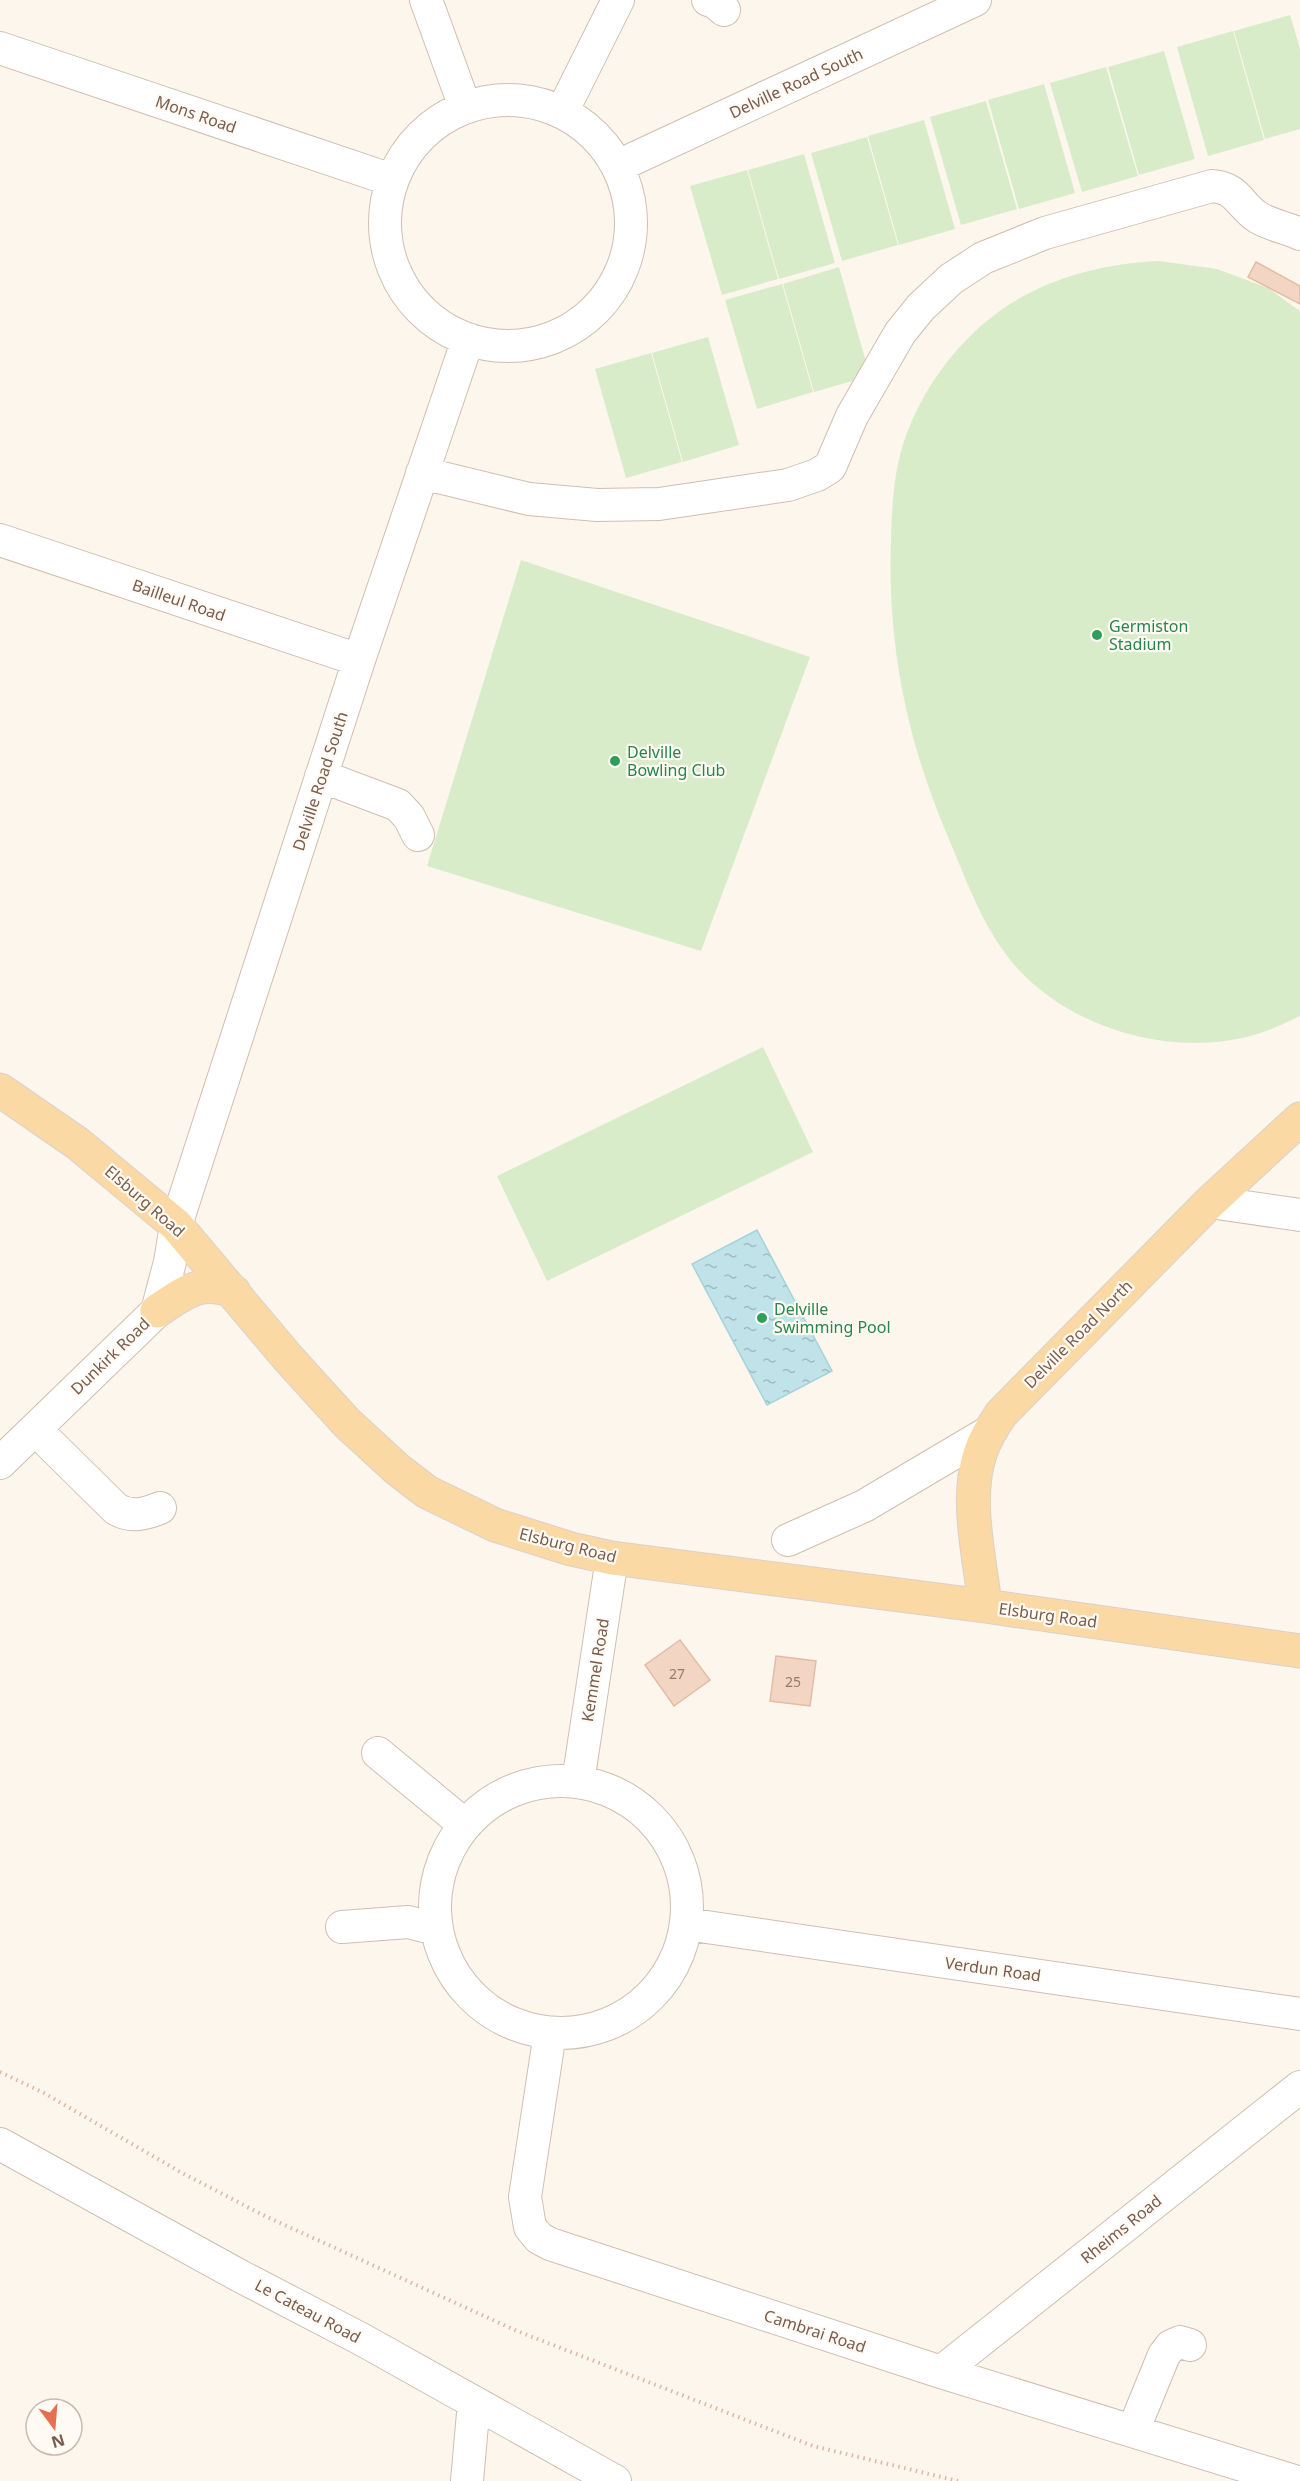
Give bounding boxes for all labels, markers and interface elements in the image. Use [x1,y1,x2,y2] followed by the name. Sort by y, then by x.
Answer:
[726,42,866,124] street label: Delville Road South
[153,90,239,138] street label: Mons Road
[129,574,229,626] street label: Bailleul Road
[1109,615,1188,655] place label: Germiston Stadium
[1090,628,1104,642] marker: Germiston Stadium
[287,709,353,853] street label: Delville Road South
[627,741,725,781] place label: Delville Bowling Club
[608,754,622,768] marker: Delville Bowling Club
[100,1160,190,1242] street label: Elsburg Road
[1019,1275,1137,1393] street label: Delville Road North
[774,1298,891,1338] place label: Delville Swimming Pool
[755,1311,769,1325] marker: Delville Swimming Pool
[66,1313,154,1399] street label: Dunkirk Road
[517,1522,619,1568] street label: Elsburg Road
[997,1597,1099,1633] street label: Elsburg Road
[576,1617,614,1723] street label: Kemmel Road
[669,1664,685,1683] house number: 27
[785,1672,801,1691] house number: 25
[944,1951,1042,1987] street label: Verdun Road
[1076,2190,1166,2268] street label: Rheims Road
[251,2274,365,2348] street label: Le Cateau Road
[761,2304,869,2358] street label: Cambrai Road
[24,2397,84,2457] north arrow
[49,2429,67,2454] text: N

